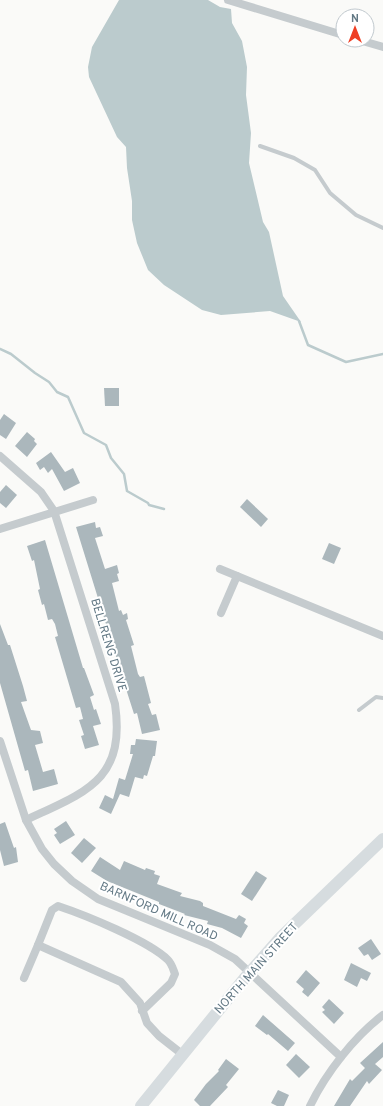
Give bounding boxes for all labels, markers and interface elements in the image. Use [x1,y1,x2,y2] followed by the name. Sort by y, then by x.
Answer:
[335,8,375,48] north arrow
[351,12,359,26] text: N
[86,596,130,694] street label: BELLRENG DRIVE
[97,879,220,945] street label: BARNFORD MILL ROAD
[211,919,302,1018] street label: NORTH MAIN STREET

